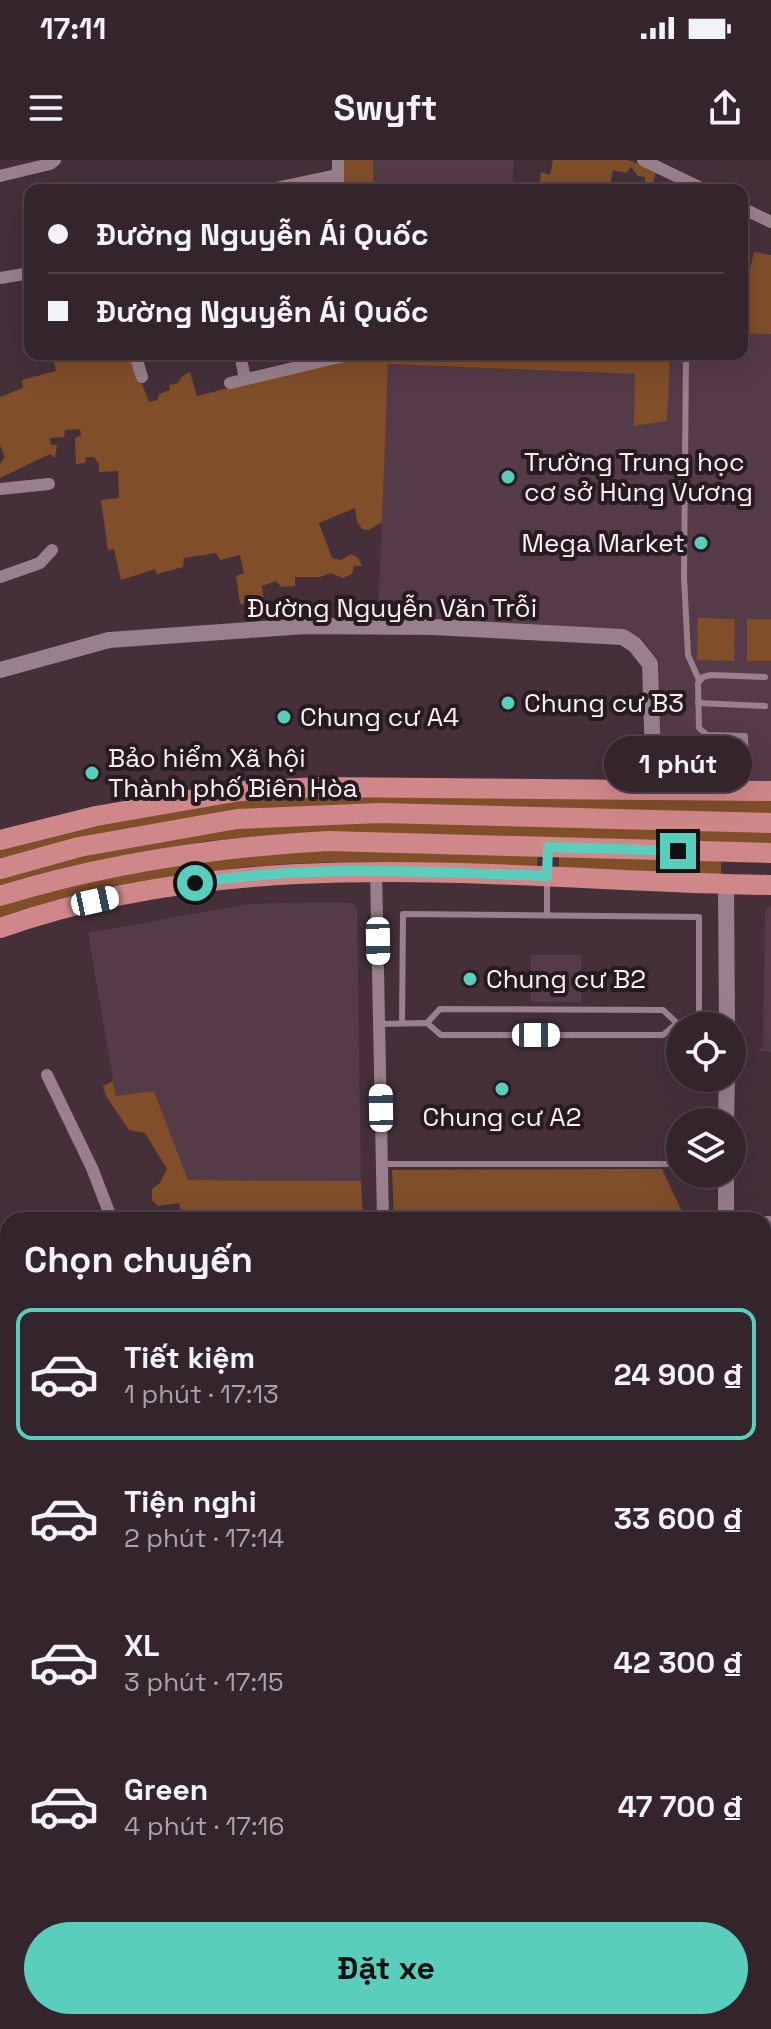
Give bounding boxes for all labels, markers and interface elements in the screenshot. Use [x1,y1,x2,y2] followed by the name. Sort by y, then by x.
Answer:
[40,9,106,48] text: 17:11
[334,85,437,131] text: Swyft
[24,86,68,130] icon: menu
[703,86,747,130] icon: share
[96,215,429,254] text: Đường Nguyễn Ái Quốc
[96,292,429,331] text: Đường Nguyễn Ái Quốc
[524,445,753,509] place label: Trường Trung học cơ sở Hùng Vương
[499,468,517,486] marker: Trường Trung học cơ sở Hùng Vương
[521,526,685,560] place label: Mega Market
[692,534,710,552] marker: Mega Market
[247,591,537,625] street label: Đường Nguyễn Văn Trỗi
[524,686,684,720] place label: Chung cư B3
[499,694,517,712] marker: Chung cư B3
[300,700,459,734] place label: Chung cư A4
[275,708,293,726] marker: Chung cư A4
[604,735,752,791] callout: 1 phút
[108,741,358,805] place label: Bảo hiểm Xã hội Thành phố Biên Hòa
[639,747,717,781] text: 1 phút
[83,764,101,782] marker: Bảo hiểm Xã hội Thành phố Biên Hòa
[660,833,696,869] route end
[177,865,213,901] route start
[69,884,121,918] car
[366,917,390,965] car
[486,962,646,996] place label: Chung cư B2
[461,970,479,988] marker: Chung cư B2
[666,1012,746,1188] map controls
[666,1012,746,1092] button: locate
[512,1023,560,1047] car
[493,1080,511,1098] marker: Chung cư A2
[369,1084,393,1132] car
[423,1100,581,1134] place label: Chung cư A2
[666,1108,746,1188] button: layers
[24,1237,253,1283] text: Chọn chuyến
[28,1338,100,1410] icon: car
[124,1338,255,1377] text: Tiết kiệm
[614,1355,744,1394] text: 24 900 ₫
[124,1377,279,1411] text: 1 phút · 17:13
[28,1482,100,1554] icon: car
[124,1482,257,1521] text: Tiện nghi
[614,1499,744,1538] text: 33 600 ₫
[124,1521,284,1555] text: 2 phút · 17:14
[28,1626,100,1698] icon: car
[124,1626,160,1665] text: XL
[614,1643,744,1682] text: 42 300 ₫
[124,1665,284,1699] text: 3 phút · 17:15
[28,1770,100,1842] icon: car
[124,1770,208,1809] text: Green
[618,1787,744,1826] text: 47 700 ₫
[124,1809,284,1843] text: 4 phút · 17:16
[24,1922,748,2014] button: Đặt xe

